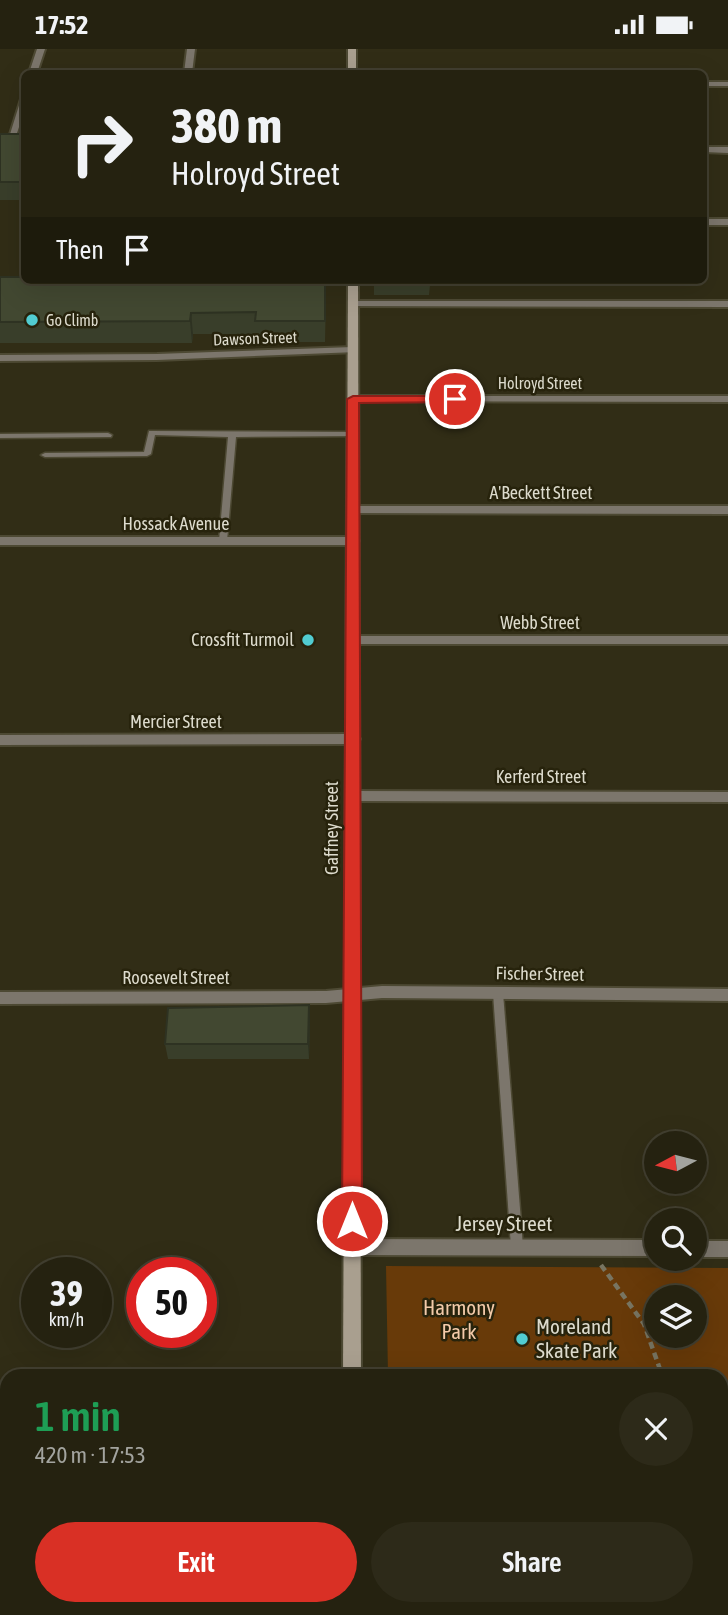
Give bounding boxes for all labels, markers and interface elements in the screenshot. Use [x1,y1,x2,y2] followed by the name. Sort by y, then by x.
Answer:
[35,10,89,40] text: 17:52
[171,97,282,153] text: 380 m
[56,98,147,189] icon: right
[171,155,340,192] text: Holroyd Street
[118,231,156,269] icon: arrive
[56,235,104,265] text: Then
[46,311,98,329] place label: Go Climb
[24,312,40,328] marker: Go Climb
[213,328,298,348] street label: Dawson Street
[425,369,485,429] pin
[498,374,583,393] street label: Holroyd Street
[436,380,474,418] icon: arrive
[489,482,593,503] street label: A'Beckett Street
[123,513,229,534] street label: Hossack Avenue
[500,612,580,633] street label: Webb Street
[191,629,294,650] place label: Crossfit Turmoil
[300,632,316,648] marker: Crossfit Turmoil
[130,711,222,732] street label: Mercier Street
[496,766,586,787] street label: Kerferd Street
[321,781,342,875] street label: Gaffney Street
[496,962,584,985] street label: Fischer Street
[122,967,230,988] street label: Roosevelt Street
[644,1131,707,1193] north arrow
[644,1131,707,1348] map controls
[315,1184,389,1258] position arrow
[644,1208,707,1271] button: search
[456,1211,552,1235] street label: Jersey Street
[126,1257,217,1348] speed limit sign: 50
[50,1273,83,1313] text: 39
[644,1285,707,1348] button: layers
[423,1295,495,1343] park label: Harmony Park
[49,1309,84,1330] text: km/h
[536,1314,617,1362] place label: Moreland Skate Park
[514,1331,530,1347] marker: Moreland Skate Park
[35,1392,121,1440] text: 1 min
[619,1392,693,1466] button: close
[35,1442,146,1468] text: 420 m · 17:53
[35,1522,357,1602] button: Exit
[371,1522,693,1602] button: Share

